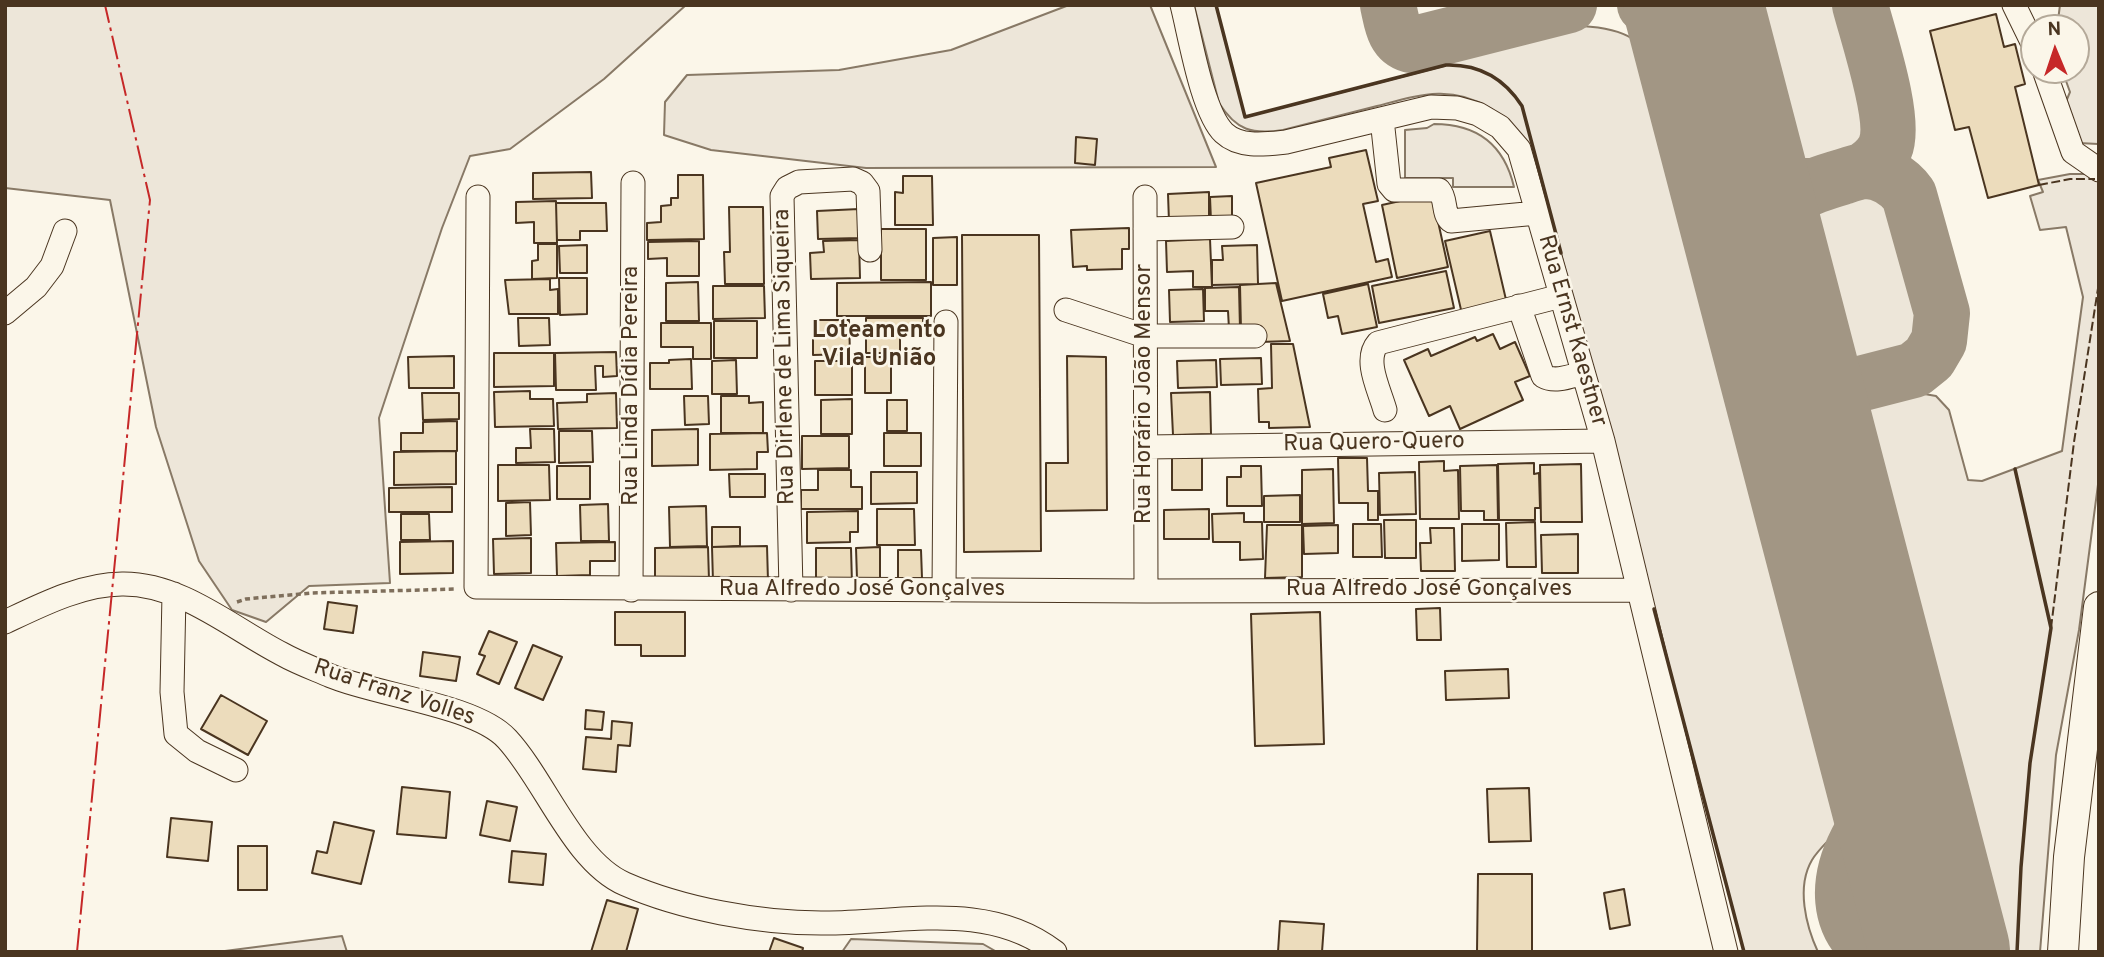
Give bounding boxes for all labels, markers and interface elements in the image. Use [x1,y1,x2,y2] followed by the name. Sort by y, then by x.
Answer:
[2020,14,2090,84] north arrow
[2047,18,2062,42] text: N
[770,209,802,505] street label: Rua Dirlene de Lima Siqueira
[1530,232,1612,430] street label: Rua Ernst Kaestner
[1131,264,1159,524] street label: Rua Horário João Mensor
[618,266,646,506] street label: Rua Linda Dídia Pereira
[812,318,946,374] district label: Loteamento Vila União
[1283,429,1465,459] street label: Rua Quero-Quero
[719,576,1005,604] street label: Rua Alfredo José Gonçalves
[1286,576,1572,604] street label: Rua Alfredo José Gonçalves
[310,655,478,733] street label: Rua Franz Volles

